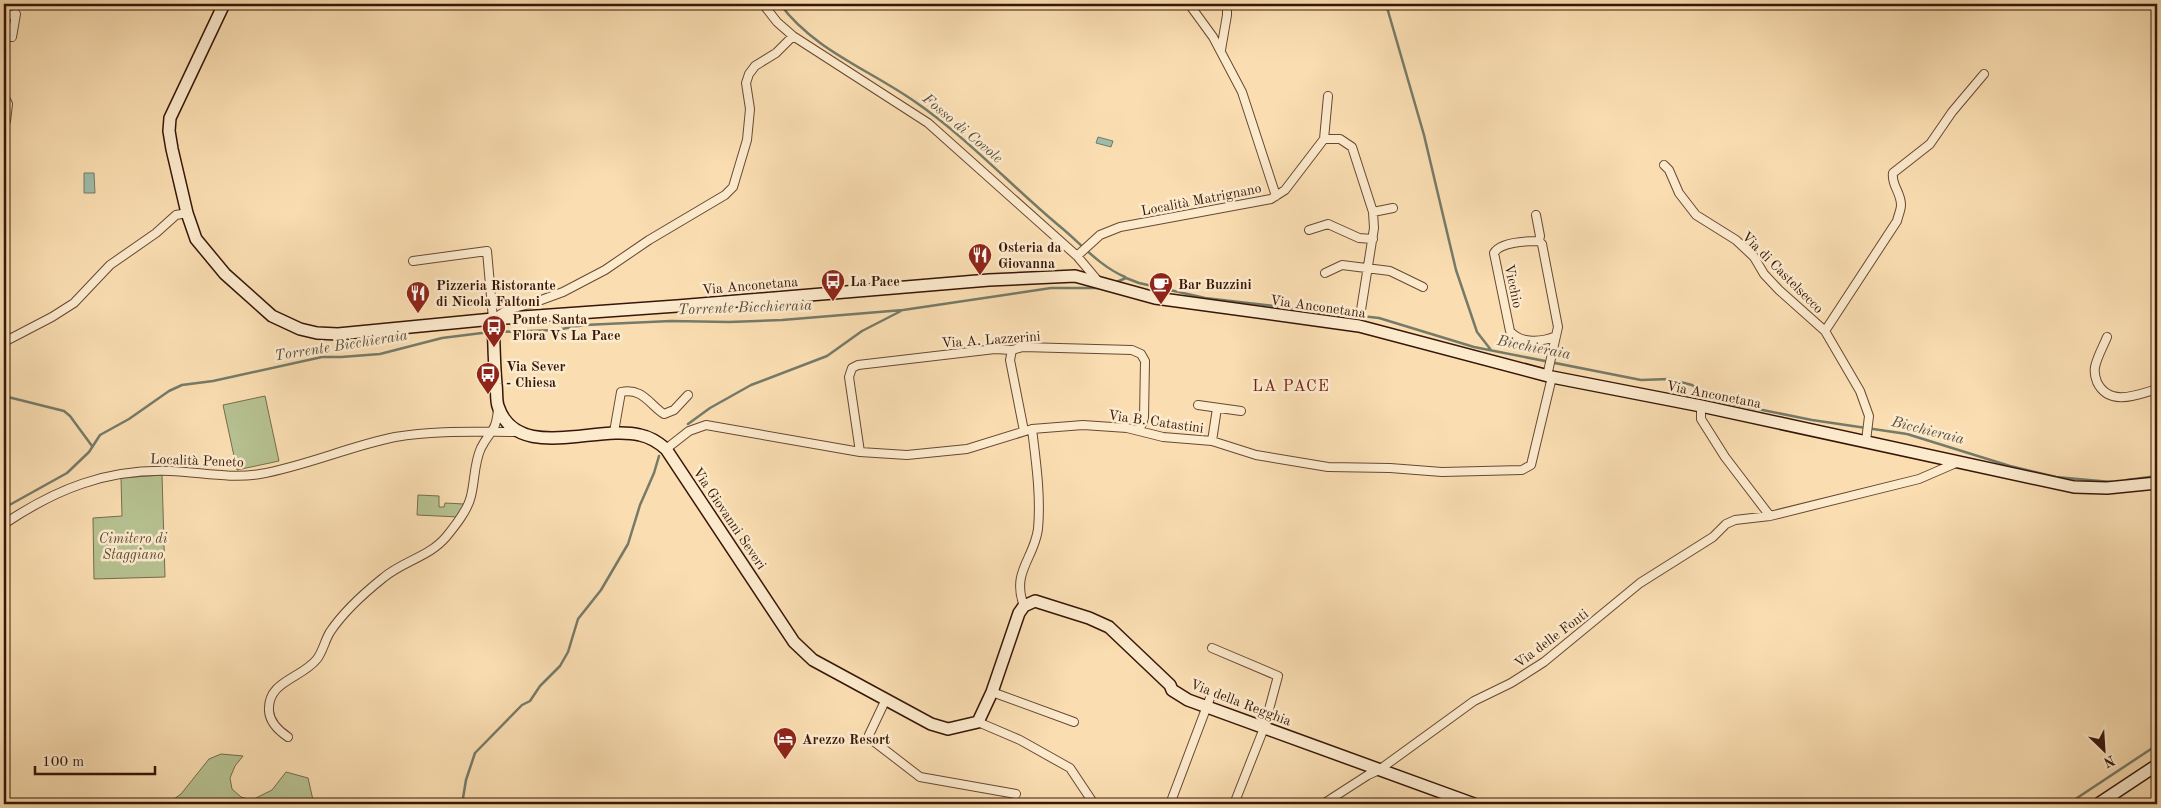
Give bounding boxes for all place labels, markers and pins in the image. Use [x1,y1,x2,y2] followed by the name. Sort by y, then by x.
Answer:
[998,241,1062,271] place label: Osteria da Giovanna
[967,242,993,276] restaurant icon: Osteria da Giovanna
[820,268,846,302] bus stop icon: La Pace
[1148,271,1174,305] cafe icon: Bar Buzzini
[850,275,900,289] place label: La Pace
[1178,278,1252,292] place label: Bar Buzzini
[436,279,556,309] place label: Pizzeria Ristorante di Nicola Faltoni
[405,280,431,314] restaurant icon: Pizzeria Ristorante di Nicola Faltoni
[512,313,621,343] place label: Ponte Santa Flora Vs La Pace
[481,314,507,348] bus stop icon: Ponte Santa Flora Vs La Pace
[506,360,566,390] place label: Via Sever - Chiesa
[475,361,501,395] bus stop icon: Via Sever - Chiesa
[772,726,798,760] hotel icon: Arezzo Resort
[802,733,890,747] place label: Arezzo Resort

